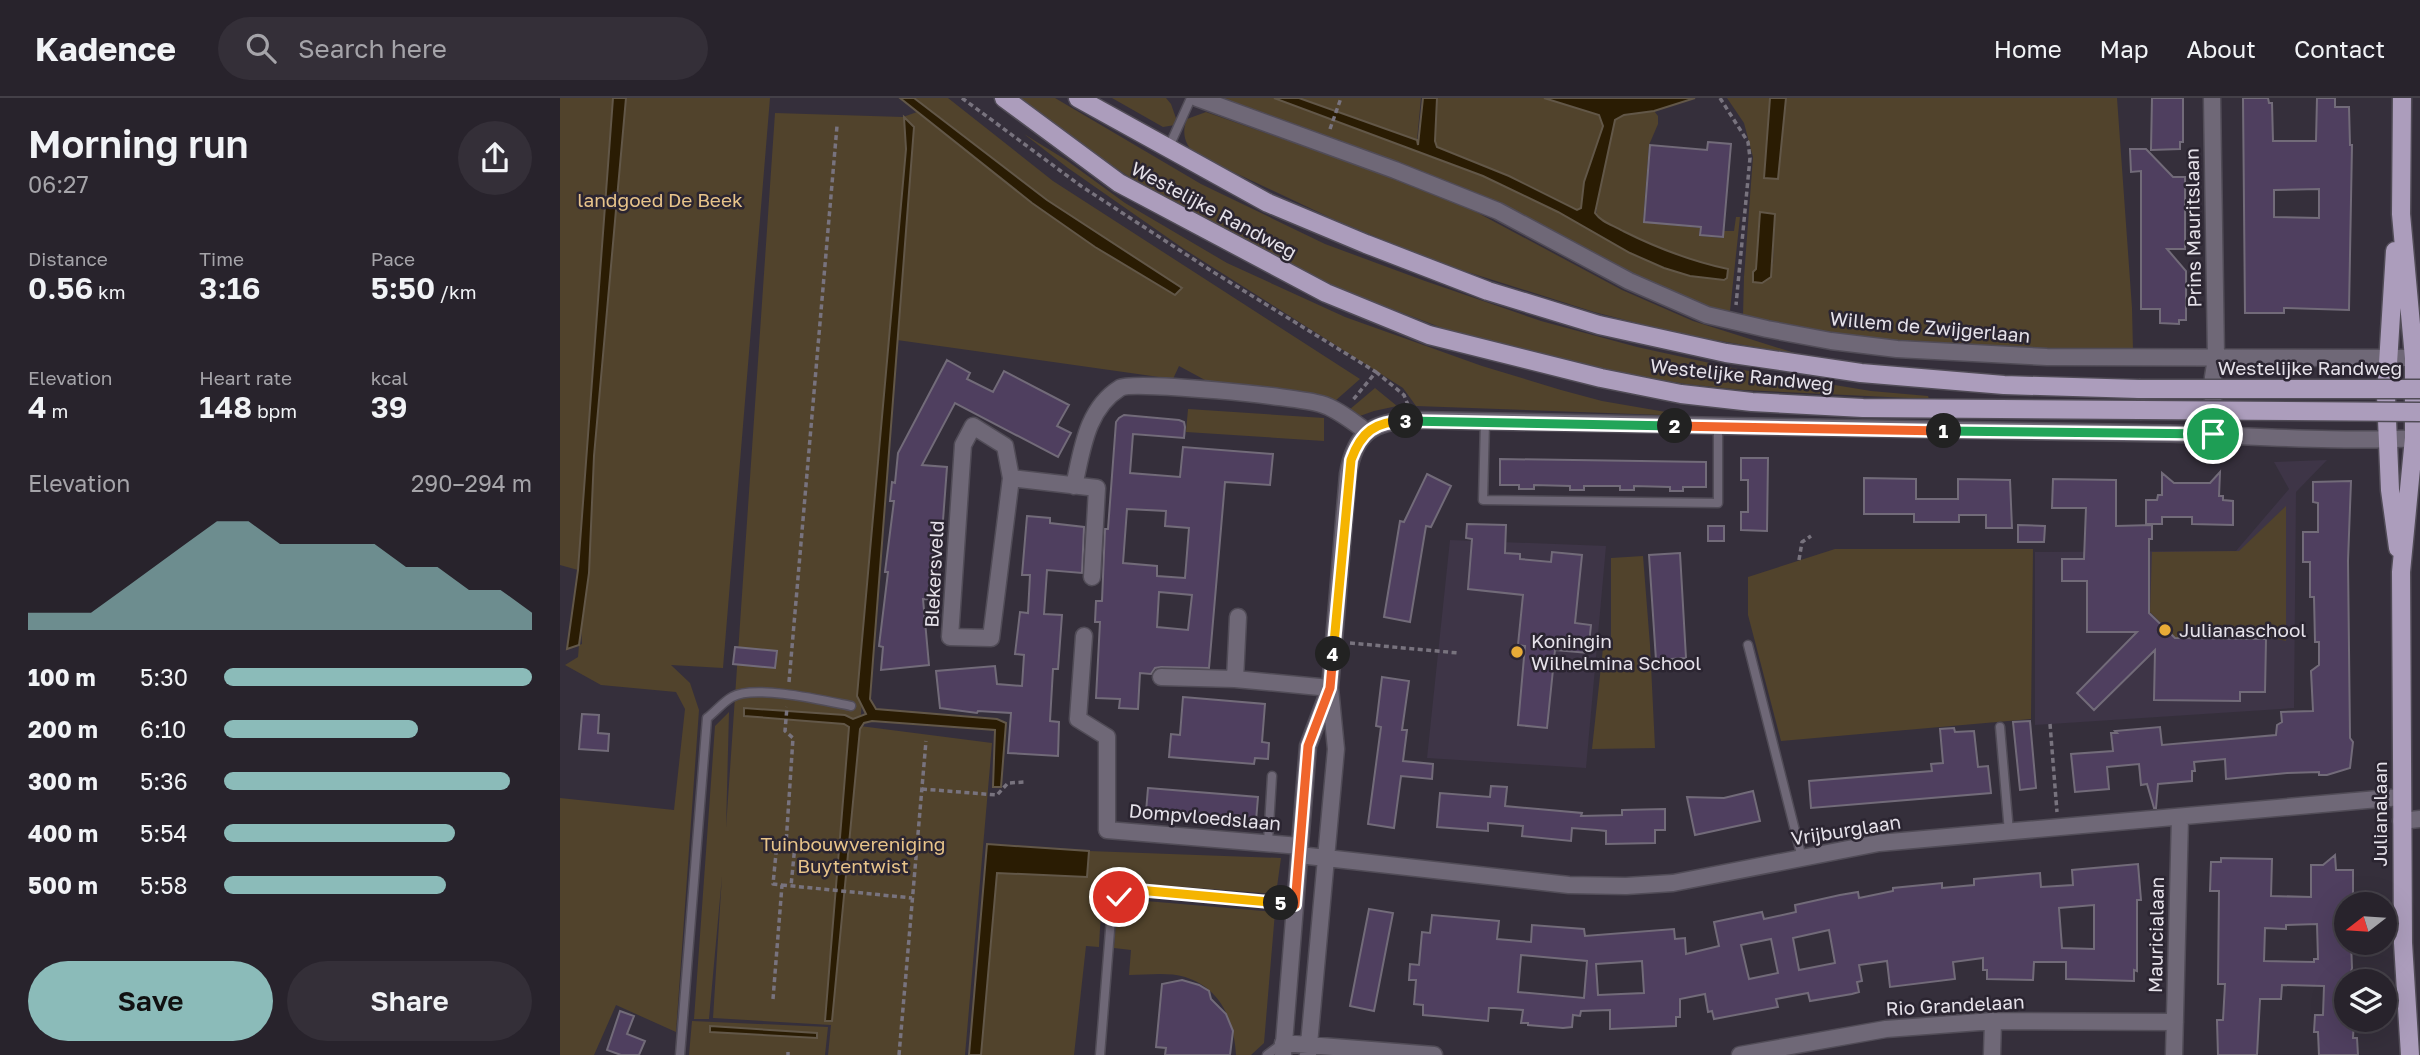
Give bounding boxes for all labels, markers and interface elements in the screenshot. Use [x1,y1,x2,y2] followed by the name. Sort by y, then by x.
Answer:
[218,17,708,80] search box
[35,29,176,68] text: Kadence
[242,29,280,67] icon: search
[298,33,447,64] text: Search here
[1994,34,2062,63] text: Home
[2100,34,2149,63] text: Map
[2187,34,2256,63] text: About
[2294,34,2385,63] text: Contact
[28,121,249,166] text: Morning run
[458,121,532,195] button: share
[2180,148,2205,308] street label: Prins Mauritslaan
[1127,156,1301,263] street label: Westelijke Randweg
[28,170,89,198] text: 06:27
[577,188,743,211] park label: landgoed De Beek
[28,247,108,270] text: Distance
[199,247,244,270] text: Time
[371,247,415,270] text: Pace
[28,270,93,306] text: 0.56
[199,270,261,306] text: 3:16
[371,270,435,306] text: 5:50
[93,280,125,303] text: km
[435,280,477,303] text: /km
[1829,306,2031,347] street label: Willem de Zwijgerlaan
[1649,353,1835,396] street label: Westelijke Randweg
[2218,356,2402,379] street label: Westelijke Randweg
[28,366,113,389] text: Elevation
[199,366,292,389] text: Heart rate
[371,366,408,389] text: kcal
[28,389,47,425] text: 4
[199,389,252,425] text: 148
[371,389,408,425] text: 39
[47,399,68,422] text: m
[252,399,297,422] text: bpm
[1388,404,1424,438] pin: 3
[2183,404,2243,464] pin
[1658,408,1692,444] pin: 2
[1400,409,1411,432] text: 3
[1669,414,1680,437] text: 2
[1926,414,1962,448] pin: 1
[2194,415,2232,453] icon: arrive
[1939,419,1948,442] text: 1
[28,469,130,497] text: Elevation
[411,469,532,497] text: 290–294 m
[919,520,948,628] street label: Blekersveld
[2179,618,2306,641] place label: Julianaschool
[2157,622,2173,638] marker: Julianaschool
[1531,629,1701,674] place label: Koningin Wilhelmina School
[1316,636,1350,672] pin: 4
[1327,642,1338,665] text: 4
[1509,644,1525,660] marker: Koningin Wilhelmina School
[28,663,96,691] text: 100 m
[140,663,188,691] text: 5:30
[28,715,98,743] text: 200 m
[140,715,186,743] text: 6:10
[2368,761,2391,867] street label: Julianalaan
[28,767,98,795] text: 300 m
[140,767,188,795] text: 5:36
[1128,798,1282,835] street label: Dompvloedslaan
[1789,809,1902,850] street label: Vrijburglaan
[28,819,98,847] text: 400 m
[140,819,188,847] text: 5:54
[760,832,946,877] park label: Tuinbouwvereniging Buytentwist
[1089,867,1149,927] pin
[28,871,98,899] text: 500 m
[140,871,188,899] text: 5:58
[2143,877,2168,993] street label: Mauricialaan
[1100,878,1138,916] icon: check
[1264,886,1298,920] pin: 5
[1275,891,1286,914] text: 5
[2334,892,2398,956] north arrow
[2334,892,2397,1032] map controls
[28,961,273,1041] button: Save
[287,961,532,1041] button: Share
[2334,969,2397,1032] button: layers
[1885,989,2025,1020] street label: Rio Grandelaan

